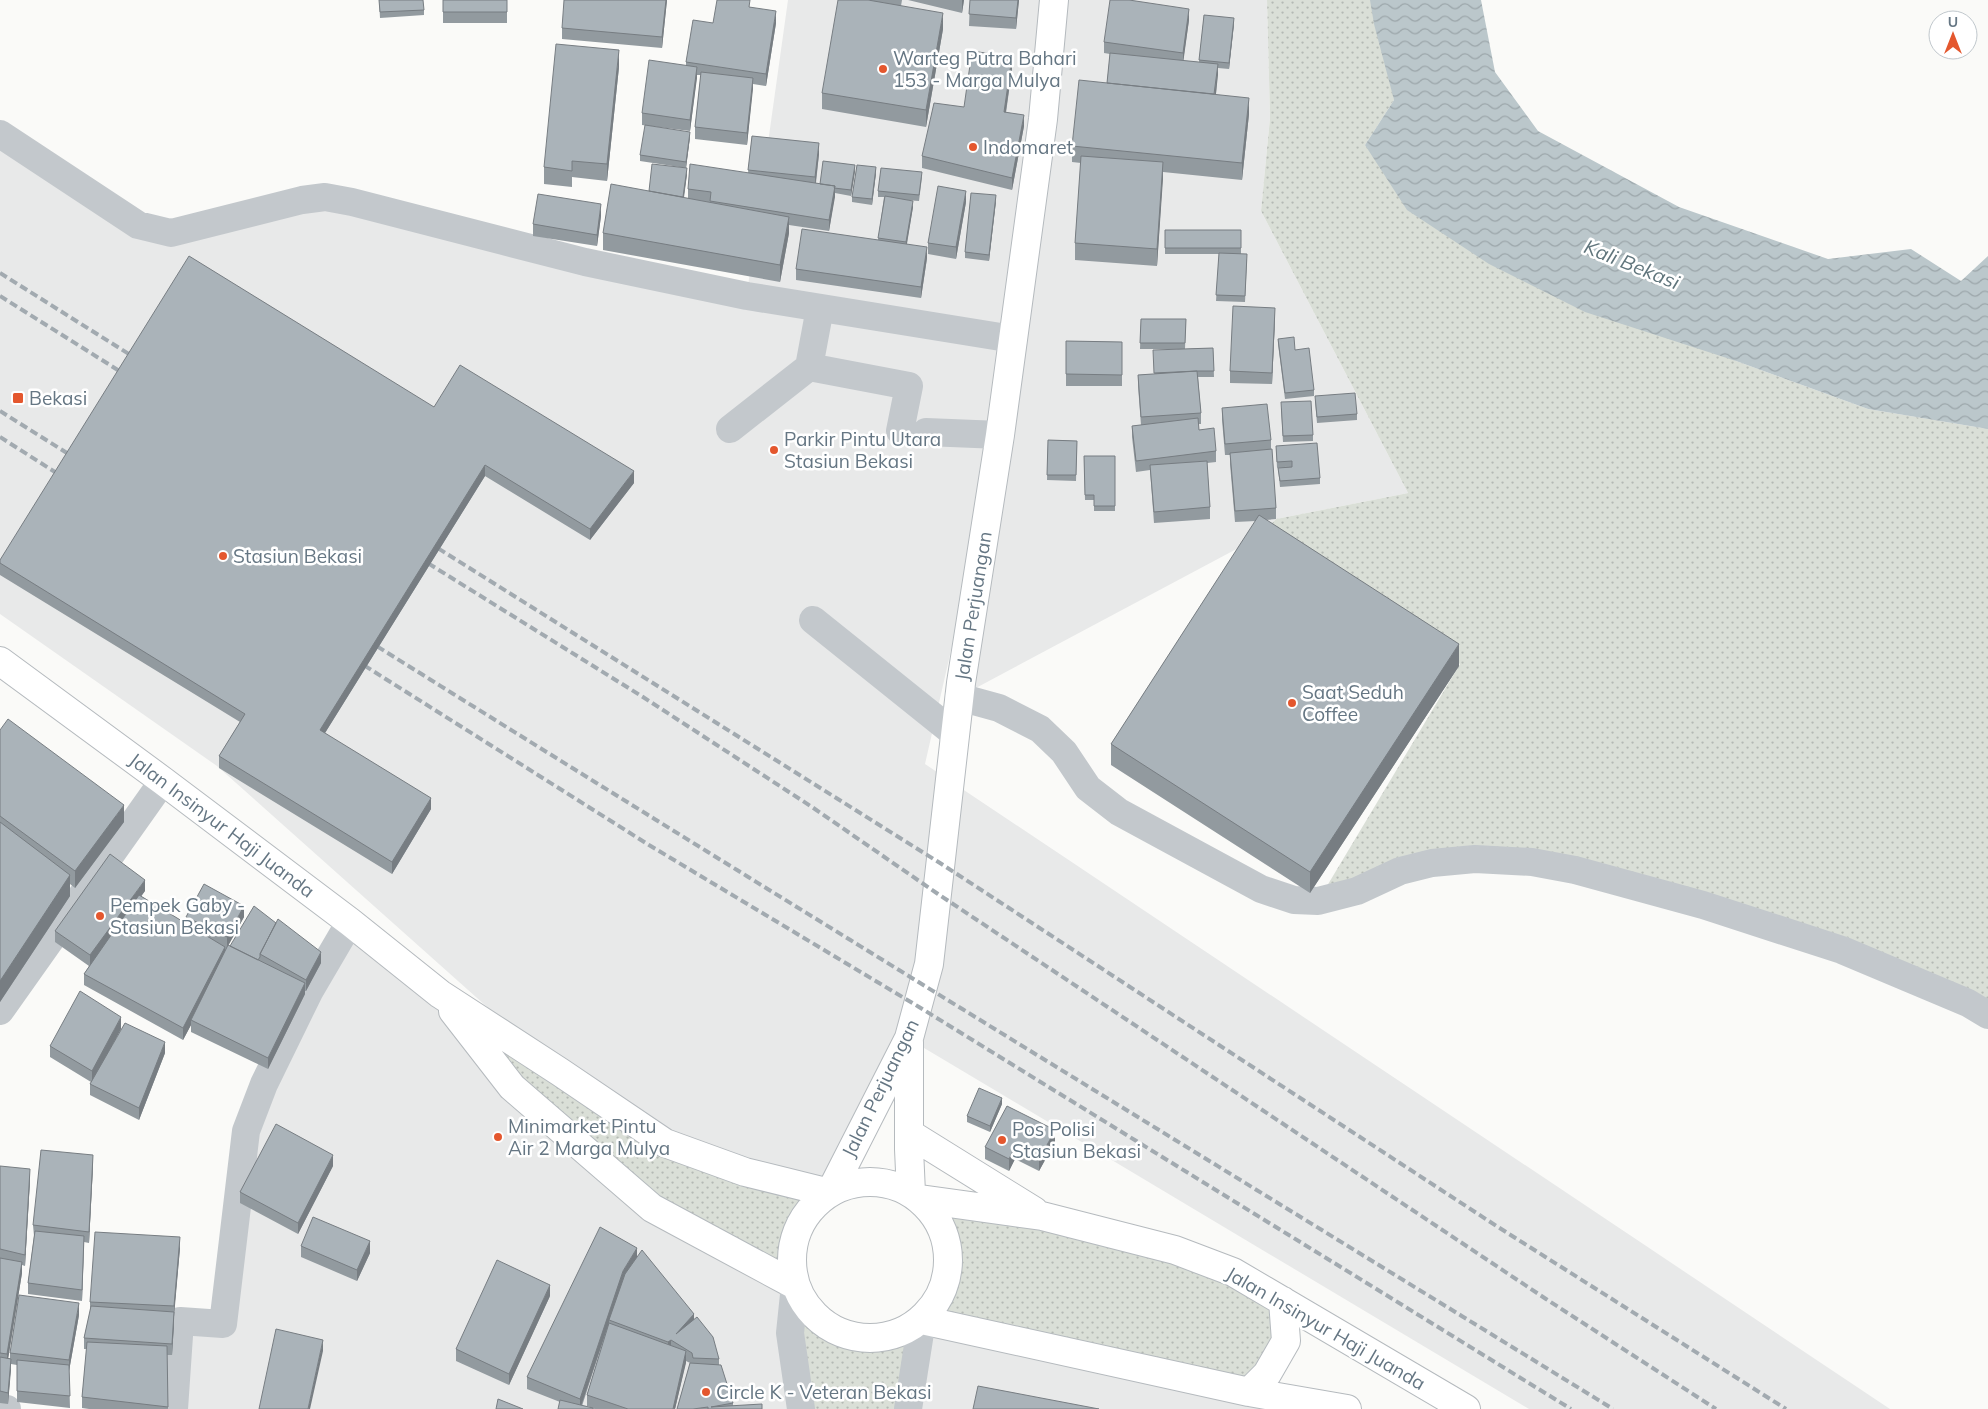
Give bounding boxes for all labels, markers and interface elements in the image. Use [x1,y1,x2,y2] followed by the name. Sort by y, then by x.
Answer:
[1928,10,1978,60] north arrow
[1948,13,1958,31] text: U
[893,46,1076,92] place label: Warteg Putra Bahari 153 - Marga Mulya
[877,63,889,75] marker: Warteg Putra Bahari 153 - Marga Mulya
[983,135,1073,159] place label: Indomaret
[967,141,979,153] marker: Indomaret
[1581,234,1684,295] water label: Kali Bekasi
[29,386,87,410] place label: Bekasi
[11,391,25,405] marker: Bekasi
[784,427,941,473] place label: Parkir Pintu Utara Stasiun Bekasi
[768,444,780,456] marker: Parkir Pintu Utara Stasiun Bekasi
[949,530,997,682] street label: Jalan Perjuangan
[233,544,362,568] place label: Stasiun Bekasi
[217,550,229,562] marker: Stasiun Bekasi
[1302,680,1404,726] place label: Saat Seduh Coffee
[1286,697,1298,709] marker: Saat Seduh Coffee
[124,747,320,903] street label: Jalan Insinyur Haji Juanda
[110,893,245,939] place label: Pempek Gaby - Stasiun Bekasi
[94,910,106,922] marker: Pempek Gaby - Stasiun Bekasi
[836,1015,924,1161] street label: Jalan Perjuangan
[508,1114,670,1160] place label: Minimarket Pintu Air 2 Marga Mulya
[1012,1117,1141,1163] place label: Pos Polisi Stasiun Bekasi
[492,1131,504,1143] marker: Minimarket Pintu Air 2 Marga Mulya
[996,1134,1008,1146] marker: Pos Polisi Stasiun Bekasi
[1222,1261,1430,1395] street label: Jalan Insinyur Haji Juanda
[716,1380,932,1404] place label: Circle K - Veteran Bekasi
[700,1386,712,1398] marker: Circle K - Veteran Bekasi

